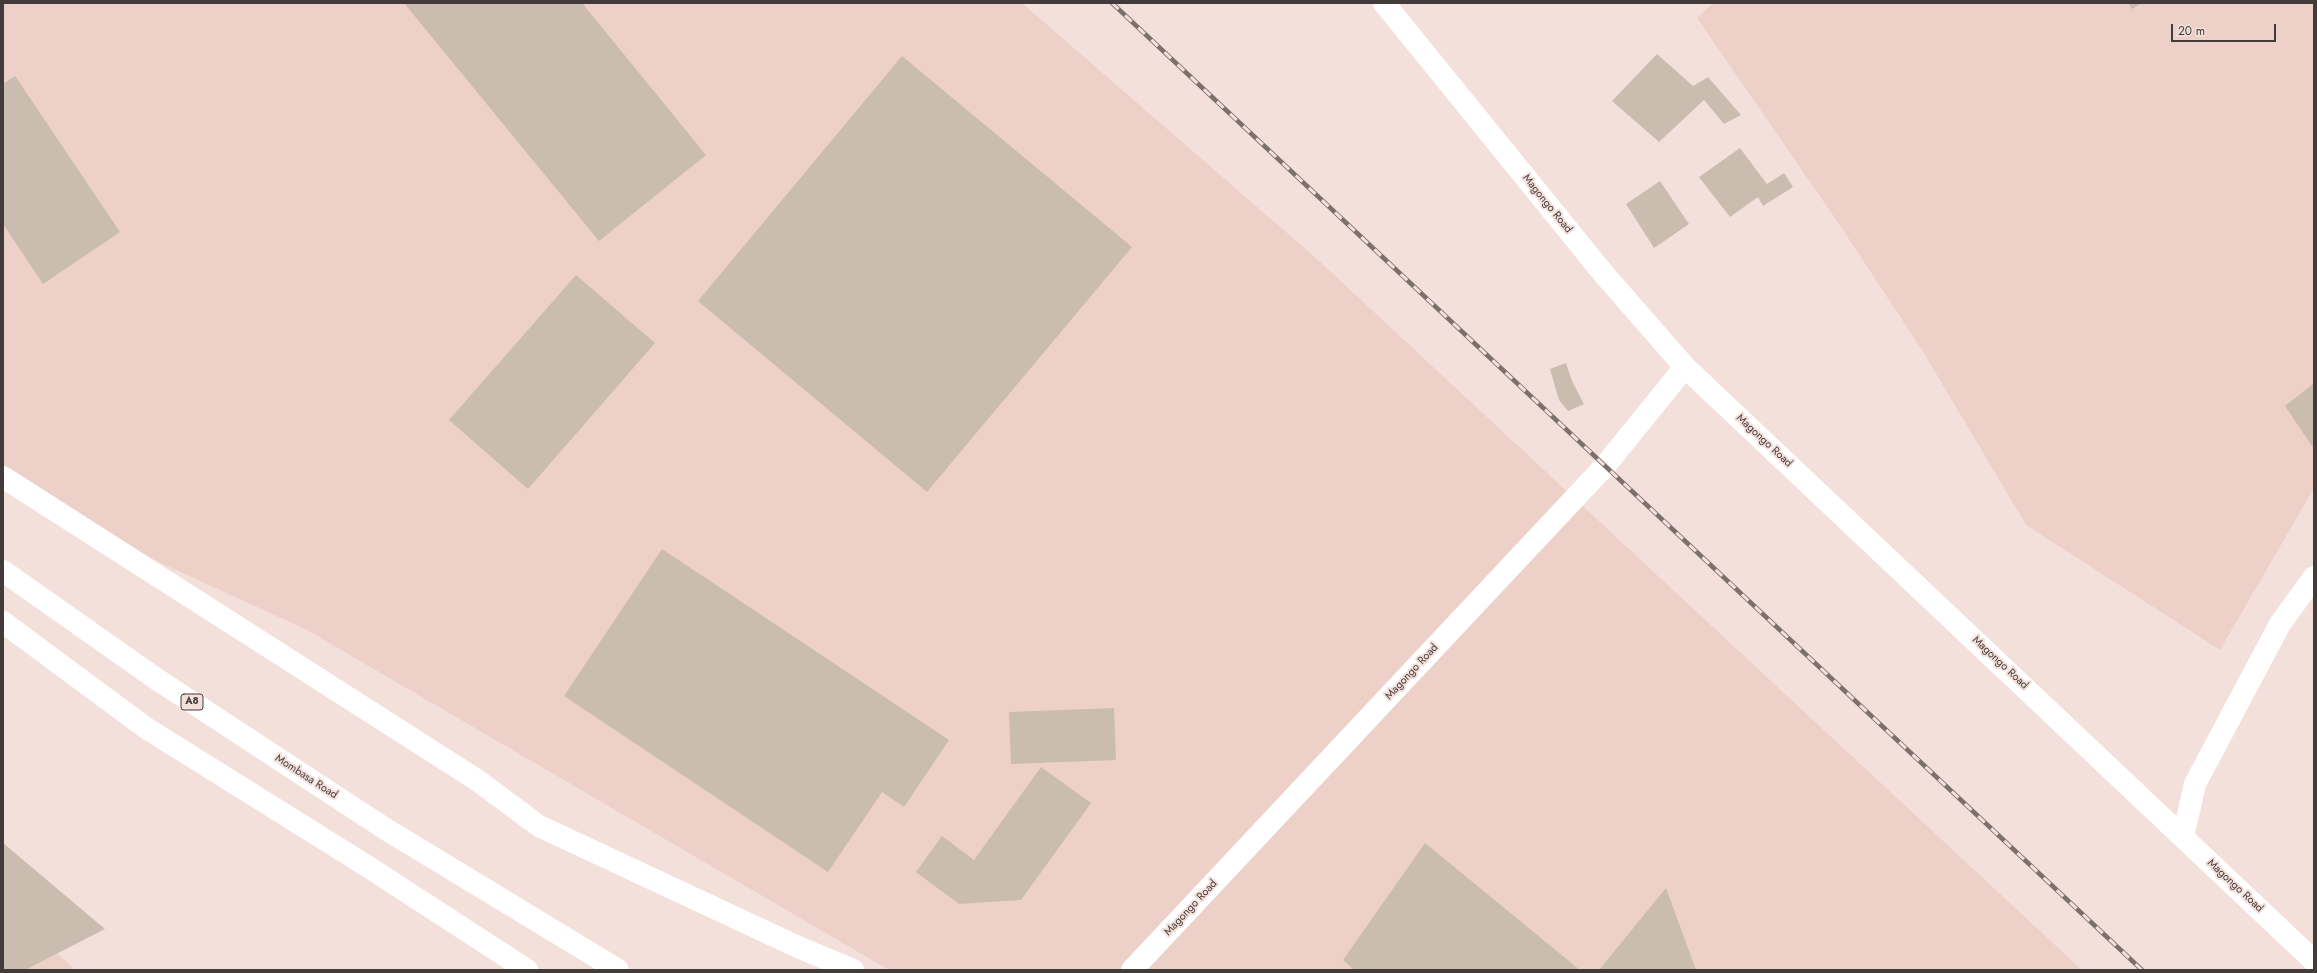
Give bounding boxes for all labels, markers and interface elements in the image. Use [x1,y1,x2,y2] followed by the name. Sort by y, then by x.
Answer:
[2173,16,2278,42] scale bar
[2178,22,2205,40] text: 20 m
[1519,172,1575,236] street label: Magongo Road
[1733,412,1795,470] street label: Magongo Road
[1969,634,2031,692] street label: Magongo Road
[1383,641,1441,703] street label: Magongo Road
[181,694,203,710] road number: A8
[272,752,340,802] street label: Mombasa Road
[2204,857,2266,915] street label: Magongo Road
[1162,877,1220,939] street label: Magongo Road

